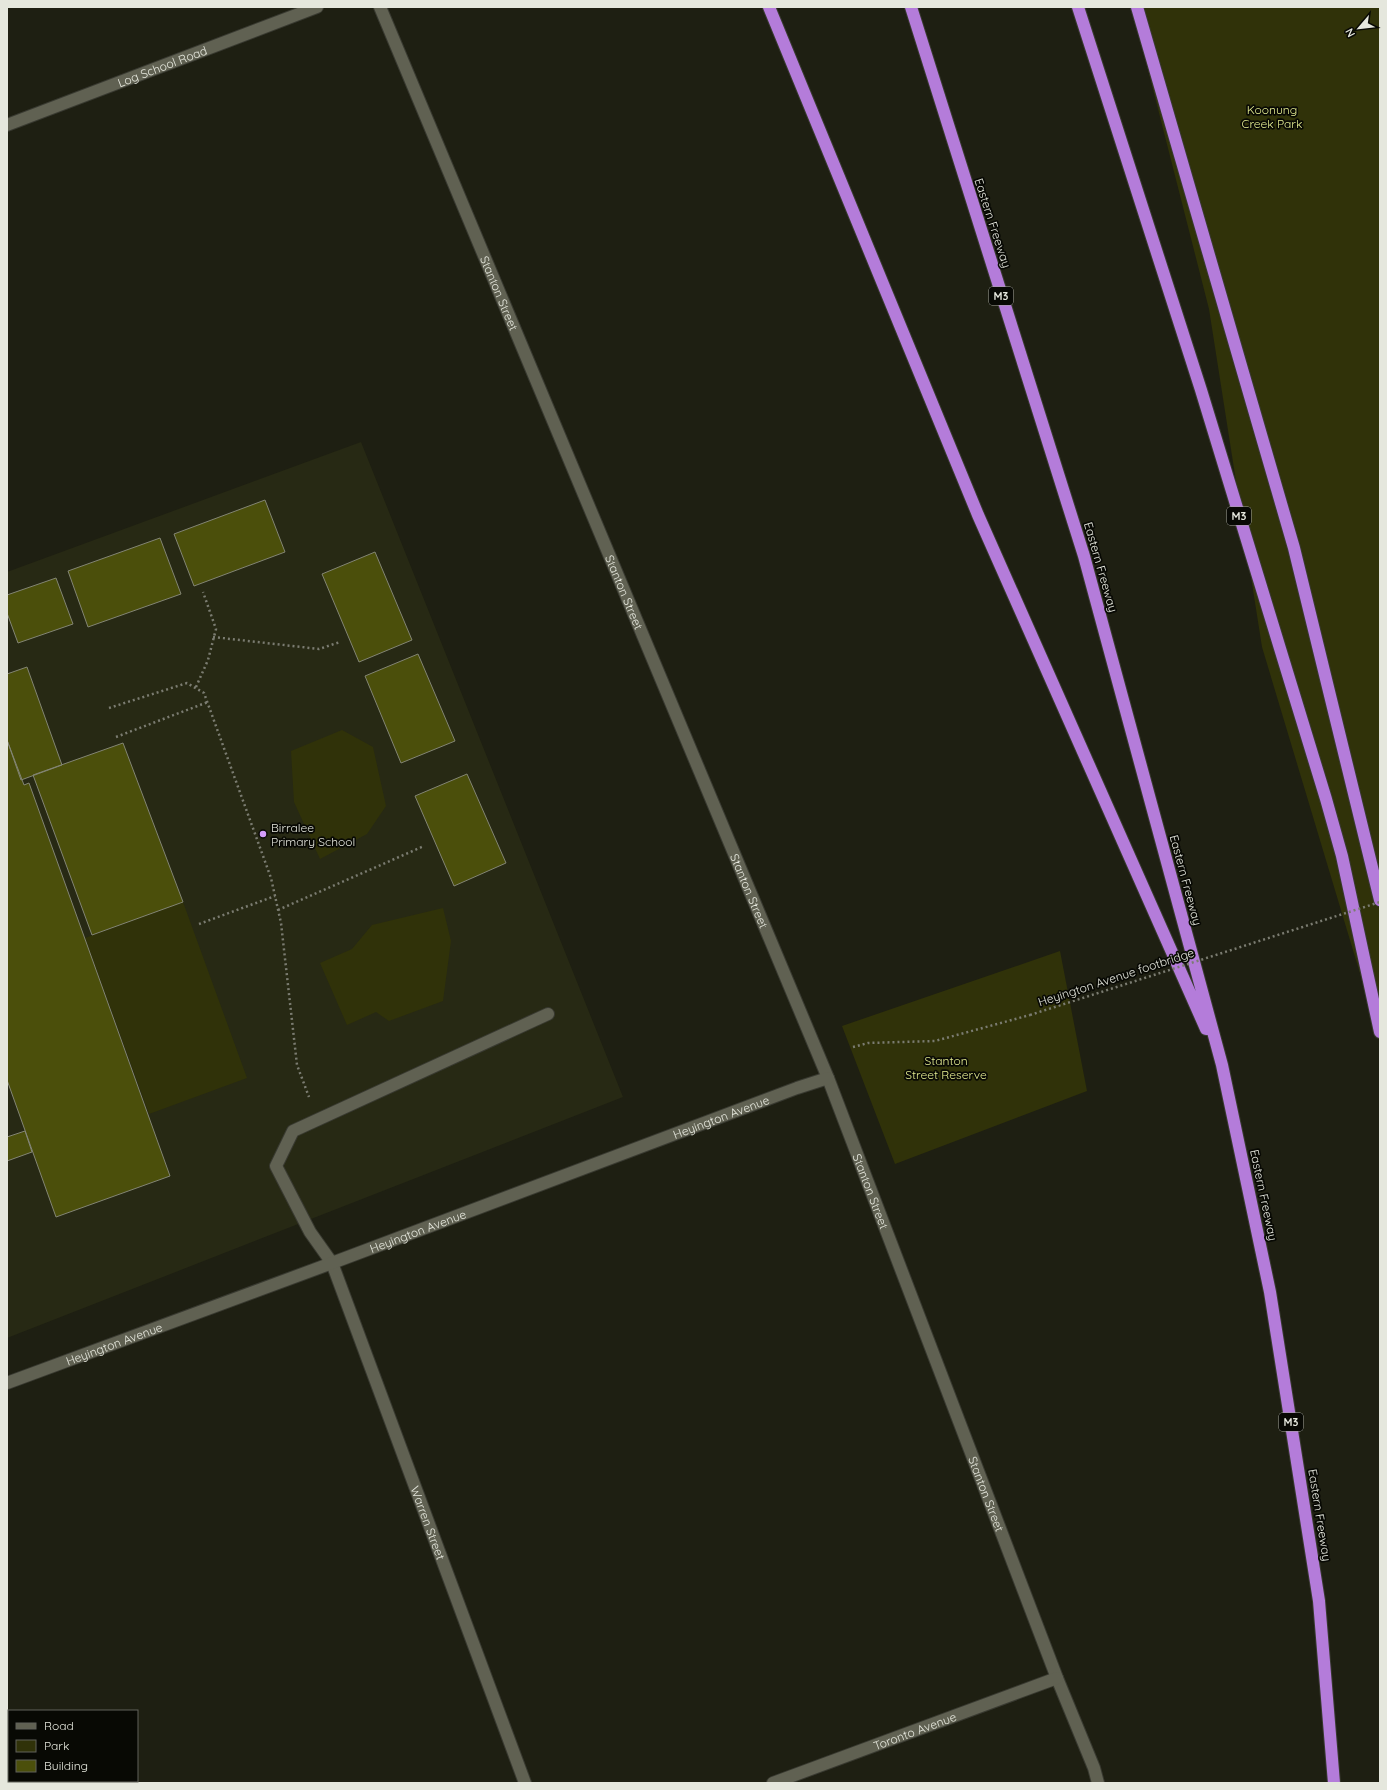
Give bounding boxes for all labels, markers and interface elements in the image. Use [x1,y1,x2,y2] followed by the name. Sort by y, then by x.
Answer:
[1339,8,1379,48] north arrow
[1342,26,1358,40] text: N
[115,42,209,90] street label: Log School Road
[1242,102,1302,131] park label: Koonung Creek Park
[971,176,1015,270] street label: Eastern Freeway
[477,253,522,332] street label: Stanton Street
[989,287,1013,305] road number: M3
[1227,507,1251,525] road number: M3
[1081,520,1121,614] street label: Eastern Freeway
[602,552,647,631] street label: Stanton Street
[271,820,355,849] place label: Birralee Primary School
[258,829,268,839] marker: Birralee Primary School
[1167,833,1205,927] street label: Eastern Freeway
[727,851,772,930] street label: Stanton Street
[1036,945,1196,1009] street label: Heyington Avenue footbridge
[905,1053,987,1082] park label: Stanton Street Reserve
[671,1092,771,1142] street label: Heyington Avenue
[1247,1148,1281,1242] street label: Eastern Freeway
[850,1151,892,1231] street label: Stanton Street
[367,1206,468,1256] street label: Heyington Avenue
[64,1319,164,1368] street label: Heyington Avenue
[1279,1413,1303,1431] road number: M3
[966,1454,1008,1534] street label: Stanton Street
[1305,1468,1335,1562] street label: Eastern Freeway
[408,1484,449,1562] street label: Warren Street
[871,1708,958,1753] street label: Toronto Avenue
[8,1710,138,1782] legend
[44,1718,74,1733] text: Road
[44,1738,69,1753] text: Park
[44,1758,88,1773] text: Building

